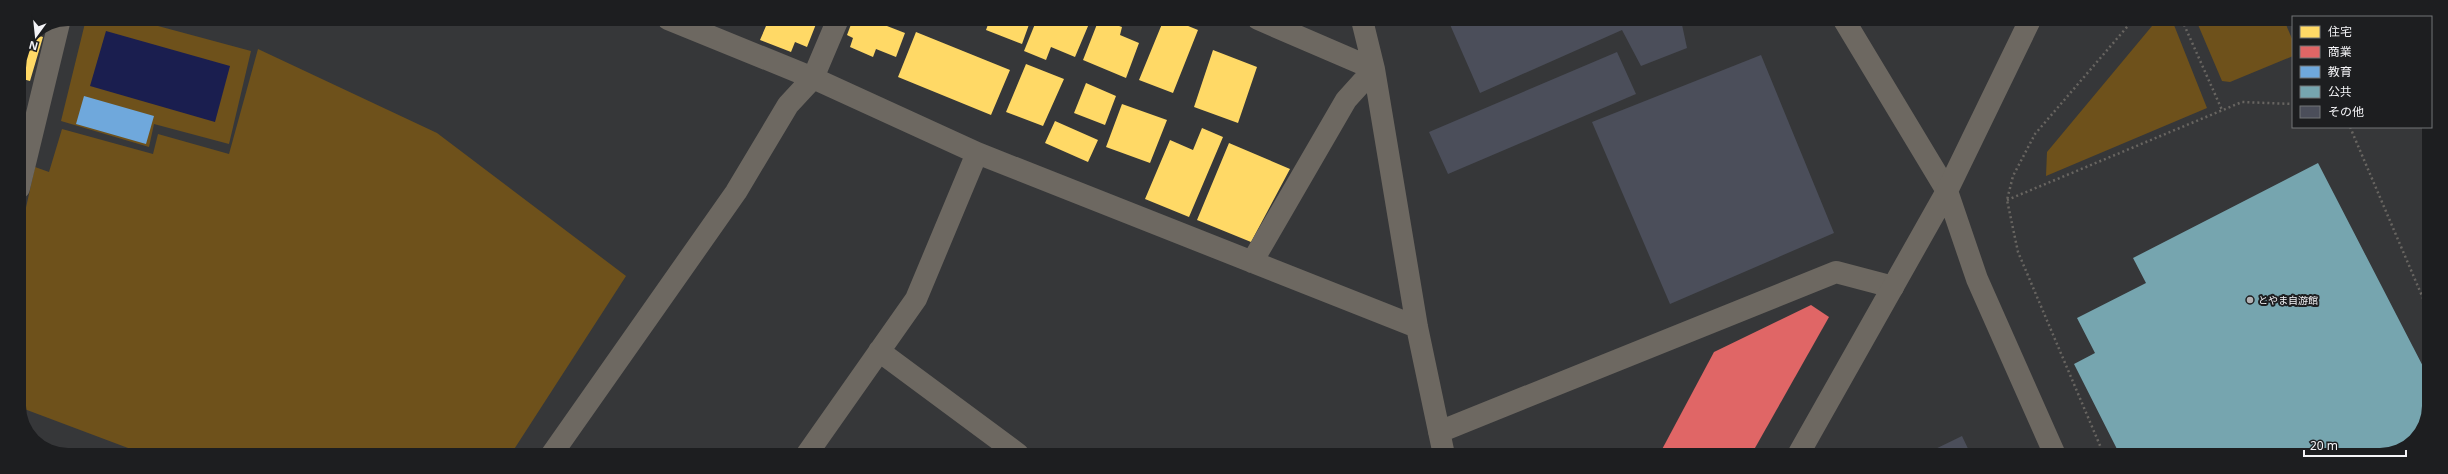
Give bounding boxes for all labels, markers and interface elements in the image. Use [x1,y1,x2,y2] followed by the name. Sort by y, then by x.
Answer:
[16,16,56,56] north arrow
[2292,16,2432,128] legend
[2328,23,2352,40] text: 住宅
[27,38,40,55] text: N
[2328,43,2352,60] text: 商業
[2328,63,2352,80] text: 教育
[2328,83,2352,100] text: 公共
[2328,103,2364,120] text: その他
[2258,293,2318,307] place label: とやま自游館
[2245,295,2255,305] marker: とやま自游館
[2304,432,2406,458] scale bar
[2310,437,2338,454] text: 20 m

